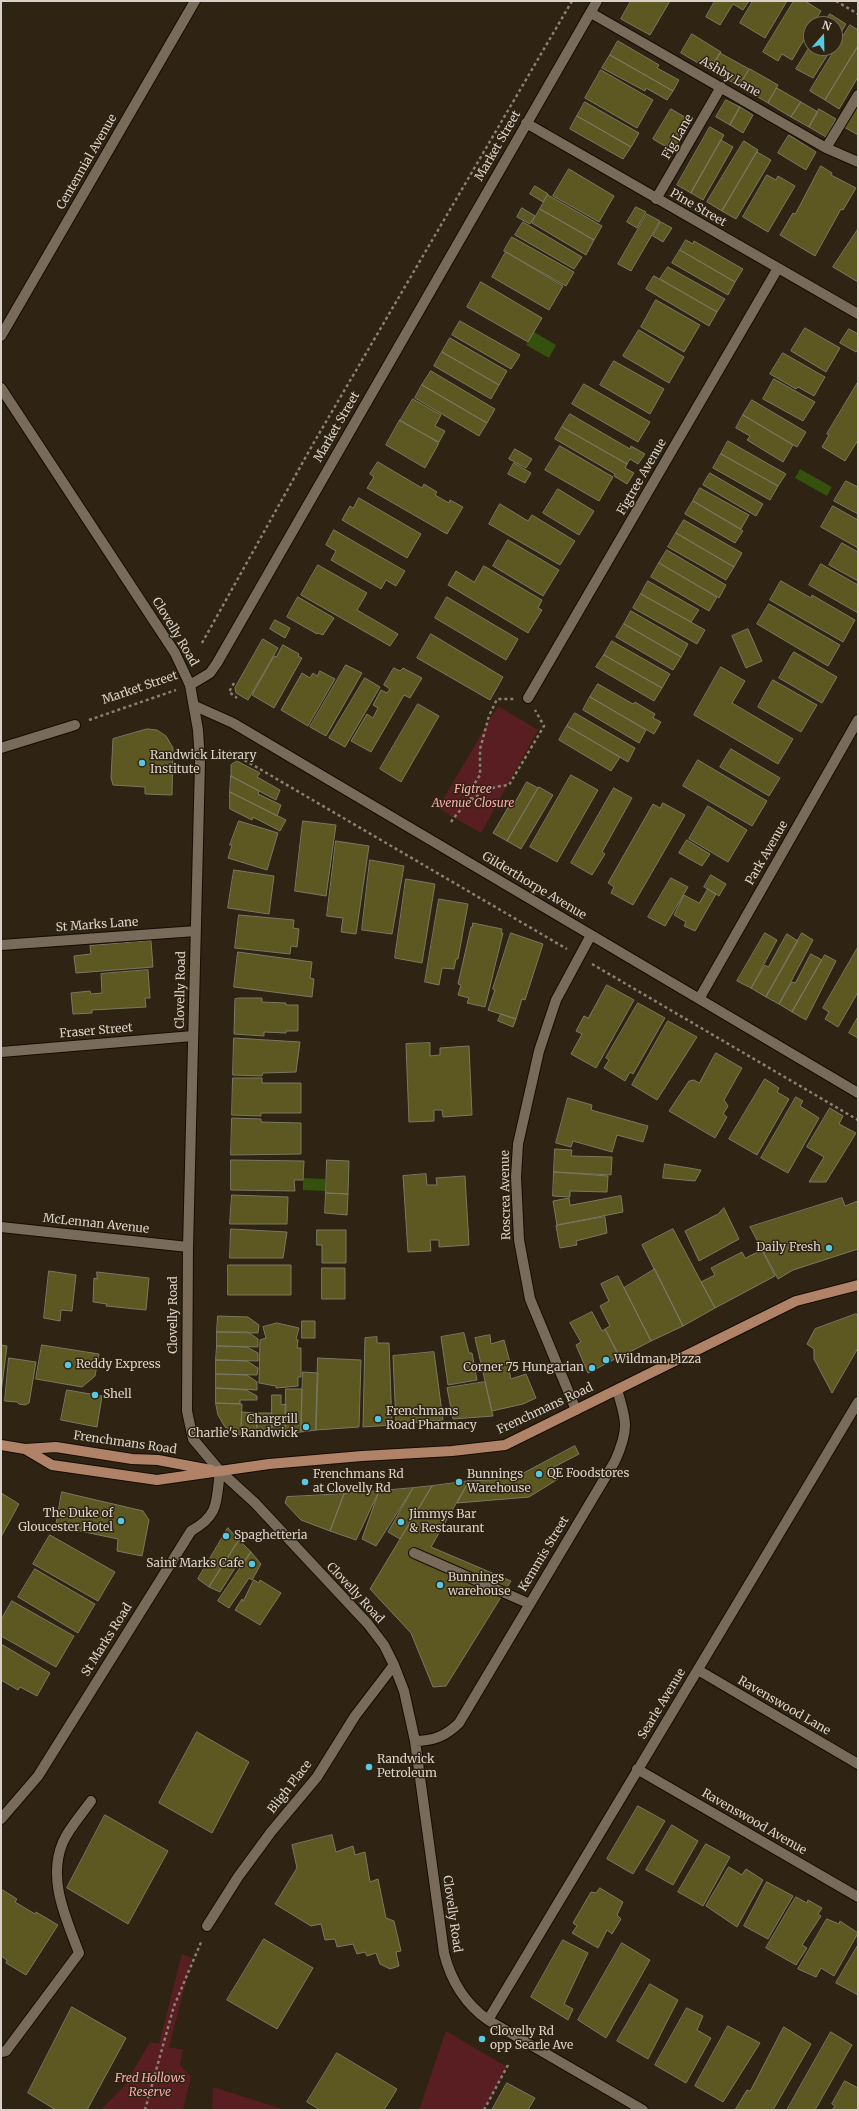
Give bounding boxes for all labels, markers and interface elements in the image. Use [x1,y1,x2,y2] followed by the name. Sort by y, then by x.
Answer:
[803,16,843,56] north arrow
[820,18,833,34] text: N
[697,54,763,100] street label: Ashby Lane
[472,108,524,184] street label: Market Street
[54,112,120,212] street label: Centennial Avenue
[659,112,697,162] street label: Fig Lane
[667,186,729,230] street label: Pine Street
[311,389,363,465] street label: Market Street
[614,436,670,518] street label: Figtree Avenue
[149,595,201,669] street label: Clovelly Road
[100,668,180,708] street label: Market Street
[150,749,256,777] place label: Randwick Literary Institute
[137,758,147,768] marker: Randwick Literary Institute
[432,783,514,811] park label: Figtree Avenue Closure
[743,818,791,888] street label: Park Avenue
[479,849,589,923] street label: Gilderthorpe Avenue
[55,915,139,935] street label: St Marks Lane
[173,951,189,1029] street label: Clovelly Road
[59,1021,133,1041] street label: Fraser Street
[498,1150,514,1240] street label: Roscrea Avenue
[42,1211,150,1237] street label: McLennan Avenue
[756,1241,821,1255] place label: Daily Fresh
[824,1243,834,1253] marker: Daily Fresh
[167,1276,181,1354] street label: Clovelly Road
[614,1353,701,1367] place label: Wildman Pizza
[601,1355,611,1365] marker: Wildman Pizza
[76,1358,161,1372] place label: Reddy Express
[63,1360,73,1370] marker: Reddy Express
[463,1361,584,1375] place label: Corner 75 Hungarian
[587,1363,597,1373] marker: Corner 75 Hungarian
[495,1380,595,1438] street label: Frenchmans Road
[103,1388,132,1402] place label: Shell
[90,1390,100,1400] marker: Shell
[386,1405,477,1433] place label: Frenchmans Road Pharmacy
[188,1413,298,1441] place label: Chargrill Charlie's Randwick
[373,1414,383,1424] marker: Frenchmans Road Pharmacy
[301,1422,311,1432] marker: Chargrill Charlie's Randwick
[72,1429,178,1457] street label: Frenchmans Road
[547,1467,629,1481] place label: QE Foodstores
[313,1468,404,1496] place label: Frenchmans Rd at Clovelly Rd
[467,1468,531,1496] place label: Bunnings Warehouse
[534,1469,544,1479] marker: QE Foodstores
[300,1477,310,1487] marker: Frenchmans Rd at Clovelly Rd
[454,1477,464,1487] marker: Bunnings Warehouse
[18,1507,113,1535] place label: The Duke of Gloucester Hotel
[409,1508,484,1536] place label: Jimmys Bar & Restaurant
[516,1514,572,1594] street label: Kemmis Street
[116,1516,126,1526] marker: The Duke of Gloucester Hotel
[396,1517,406,1527] marker: Jimmys Bar & Restaurant
[234,1529,307,1543] place label: Spaghetteria
[221,1531,231,1541] marker: Spaghetteria
[146,1557,244,1571] place label: Saint Marks Cafe
[247,1559,257,1569] marker: Saint Marks Cafe
[323,1560,387,1626] street label: Clovelly Road
[448,1571,510,1599] place label: Bunnings warehouse
[435,1580,445,1590] marker: Bunnings warehouse
[79,1601,135,1679] street label: St Marks Road
[635,1666,689,1742] street label: Searle Avenue
[735,1674,833,1738] street label: Ravenswood Lane
[377,1753,437,1781] place label: Randwick Petroleum
[265,1758,315,1816] street label: Bligh Place
[364,1762,374,1772] marker: Randwick Petroleum
[699,1786,809,1858] street label: Ravenswood Avenue
[439,1875,465,1953] street label: Clovelly Road
[490,2025,573,2053] place label: Clovelly Rd opp Searle Ave
[477,2034,487,2044] marker: Clovelly Rd opp Searle Ave
[115,2072,185,2100] park label: Fred Hollows Reserve

